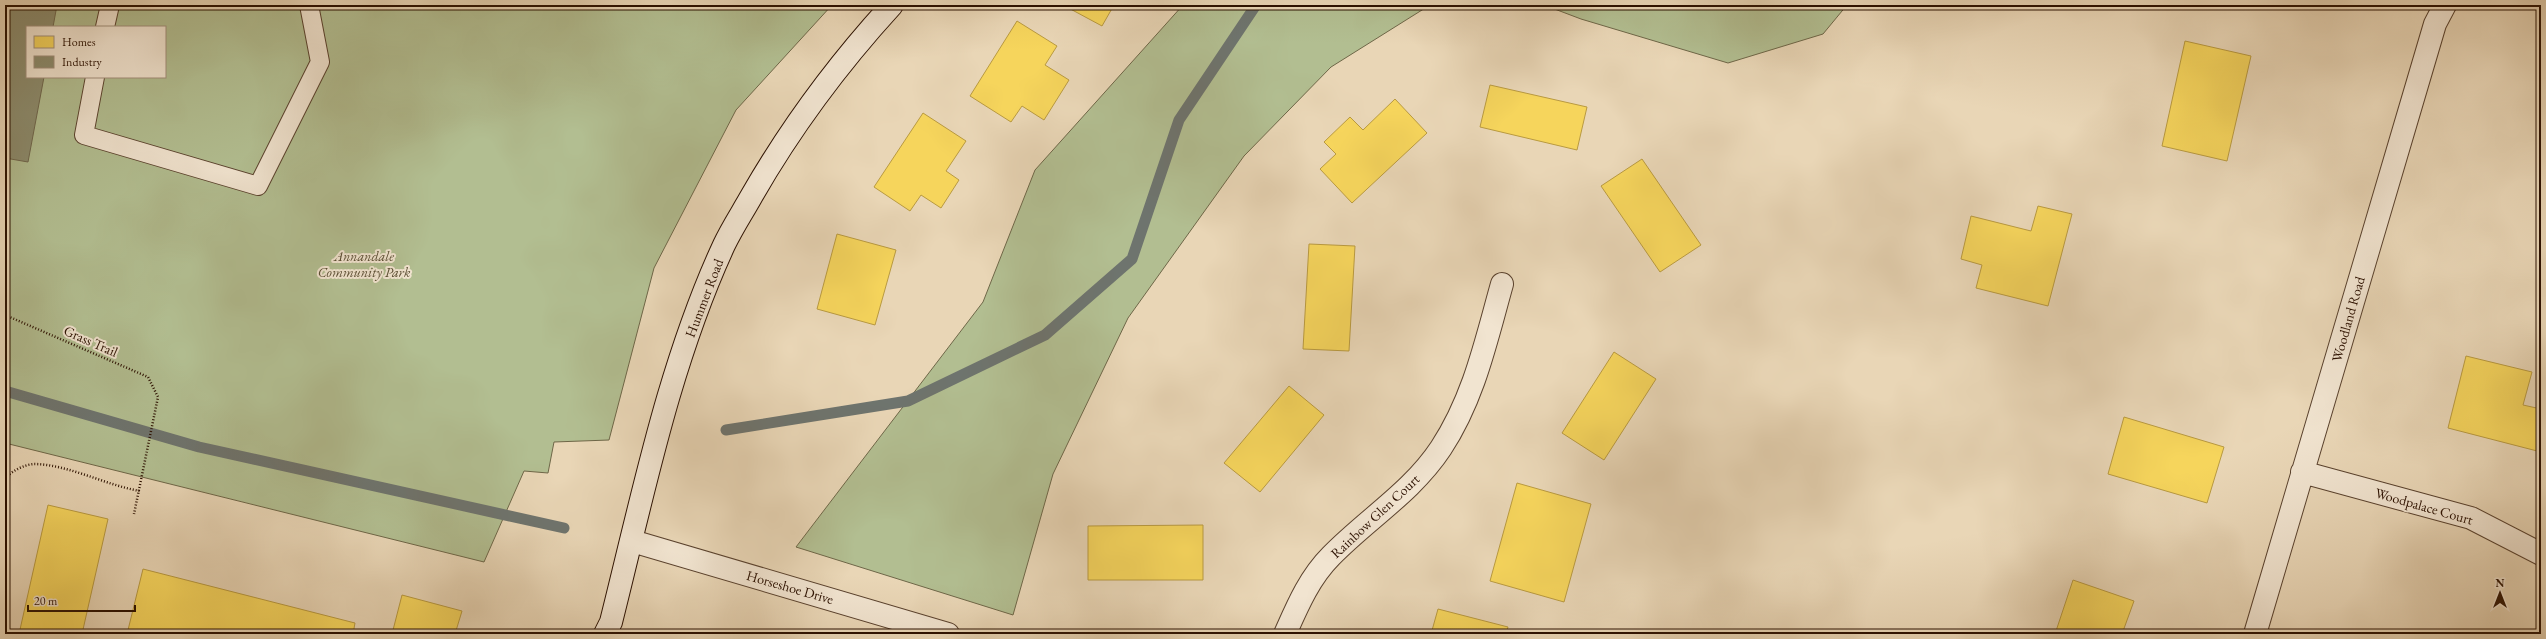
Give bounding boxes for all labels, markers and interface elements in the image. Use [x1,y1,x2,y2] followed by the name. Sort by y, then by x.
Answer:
[26,26,166,78] legend
[62,34,96,50] text: Homes
[62,54,102,70] text: Industry
[318,247,411,281] park label: Annandale Community Park
[681,255,728,340] street label: Hummer Road
[2327,273,2369,364] street label: Woodland Road
[61,321,121,361] street label: Grass Trail
[1327,470,1424,562] street label: Rainbow Glen Court
[2373,483,2476,529] street label: Woodpalace Court
[744,566,836,608] street label: Horseshoe Drive
[2480,573,2520,613] north arrow
[2496,576,2505,590] text: N
[28,587,135,613] scale bar
[34,593,58,609] text: 20 m

